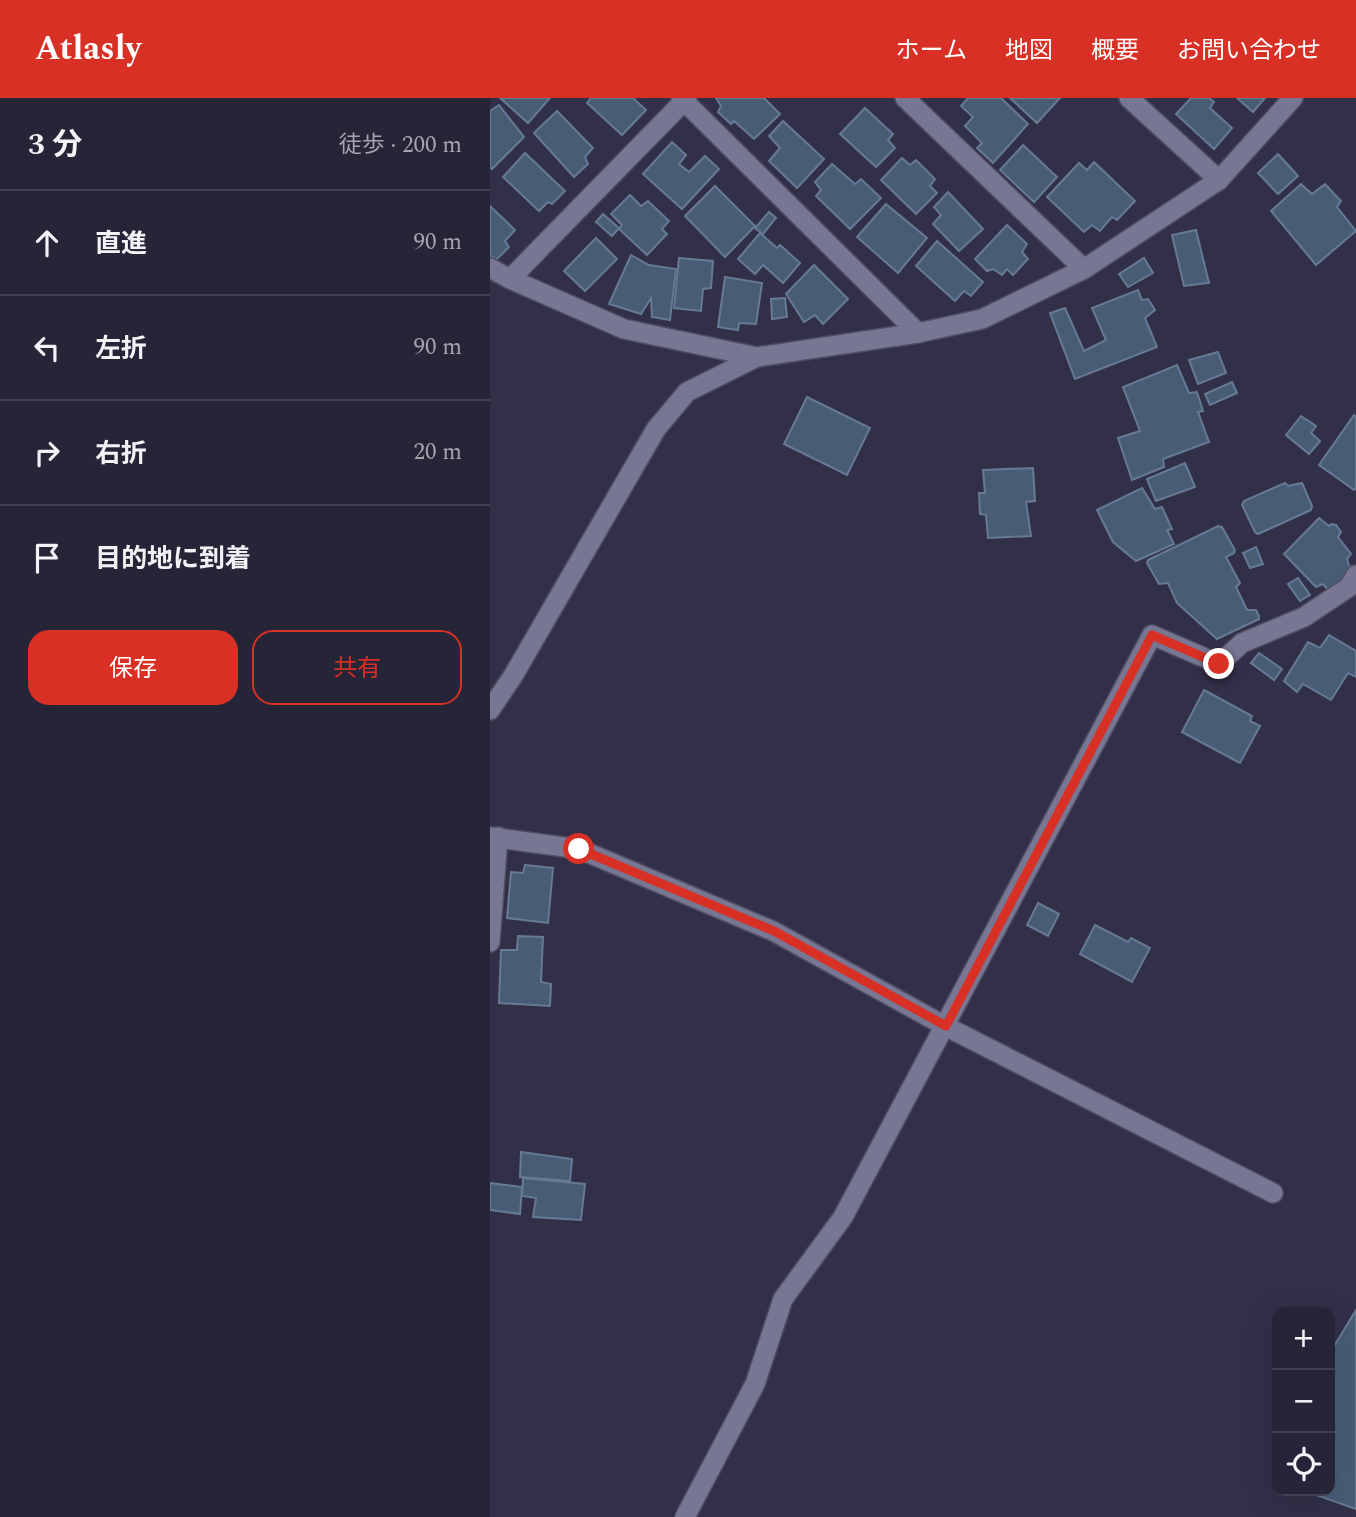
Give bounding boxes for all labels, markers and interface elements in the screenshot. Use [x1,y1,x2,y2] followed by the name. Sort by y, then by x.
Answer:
[35,24,141,74] text: Atlasly
[896,33,967,69] text: ホーム
[1005,33,1053,69] text: 地図
[1091,33,1139,69] text: 概要
[1177,33,1321,69] text: お問い合わせ
[28,122,82,168] text: 3 分
[339,128,462,163] text: 徒歩 · 200 m
[28,224,66,262] icon: ahead
[95,224,147,264] text: 直進
[413,225,462,260] text: 90 m
[28,329,66,367] icon: left
[95,329,147,369] text: 左折
[413,330,462,365] text: 90 m
[28,434,66,472] icon: right
[95,434,147,474] text: 右折
[413,435,462,470] text: 20 m
[28,539,66,577] icon: arrive
[95,539,251,579] text: 目的地に到着
[28,630,238,705] button: 保存
[252,630,462,705] button: 共有
[1203,648,1234,679] route end
[563,833,594,864] route start
[1272,1307,1335,1496] map controls
[1272,1307,1335,1370] button: +
[1272,1370,1335,1433] button: −
[1272,1433,1335,1496] button: locate

